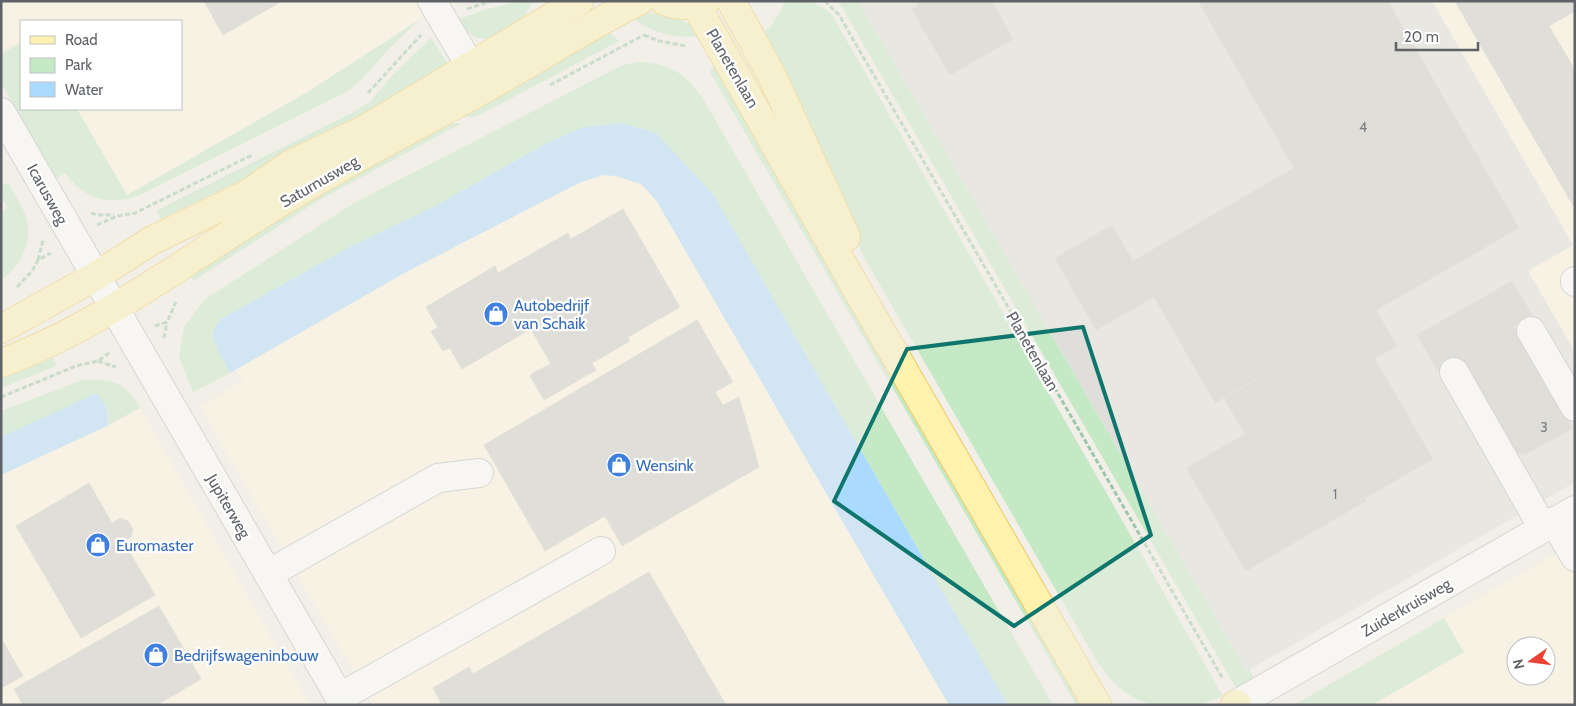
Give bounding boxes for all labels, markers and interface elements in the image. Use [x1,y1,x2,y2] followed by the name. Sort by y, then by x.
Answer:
[20,20,182,110] legend
[1396,20,1478,52] scale bar
[702,25,763,111] street label: Planetenlaan
[1404,28,1439,46] text: 20 m
[65,31,98,49] text: Road
[65,56,92,74] text: Park
[65,81,103,99] text: Water
[1359,118,1367,136] house number: 4
[277,151,363,211] street label: Saturnusweg
[23,161,73,229] street label: Icarusweg
[514,296,590,333] place label: Autobedrijf van Schaik
[483,301,509,327] shop icon: Autobedrijf van Schaik
[1002,308,1063,394] street label: Planetenlaan
[1540,418,1548,436] house number: 3
[606,452,632,478] shop icon: Wensink
[636,456,695,475] place label: Wensink
[202,470,255,543] street label: Jupiterweg
[1333,485,1337,503] house number: 1
[85,532,111,558] shop icon: Euromaster
[116,536,194,555] place label: Euromaster
[1358,574,1455,641] street label: Zuiderkruisweg
[1506,636,1556,686] north arrow
[143,642,169,668] shop icon: Bedrijfswageninbouw
[174,646,319,665] place label: Bedrijfswageninbouw
[1508,657,1528,671] text: N

